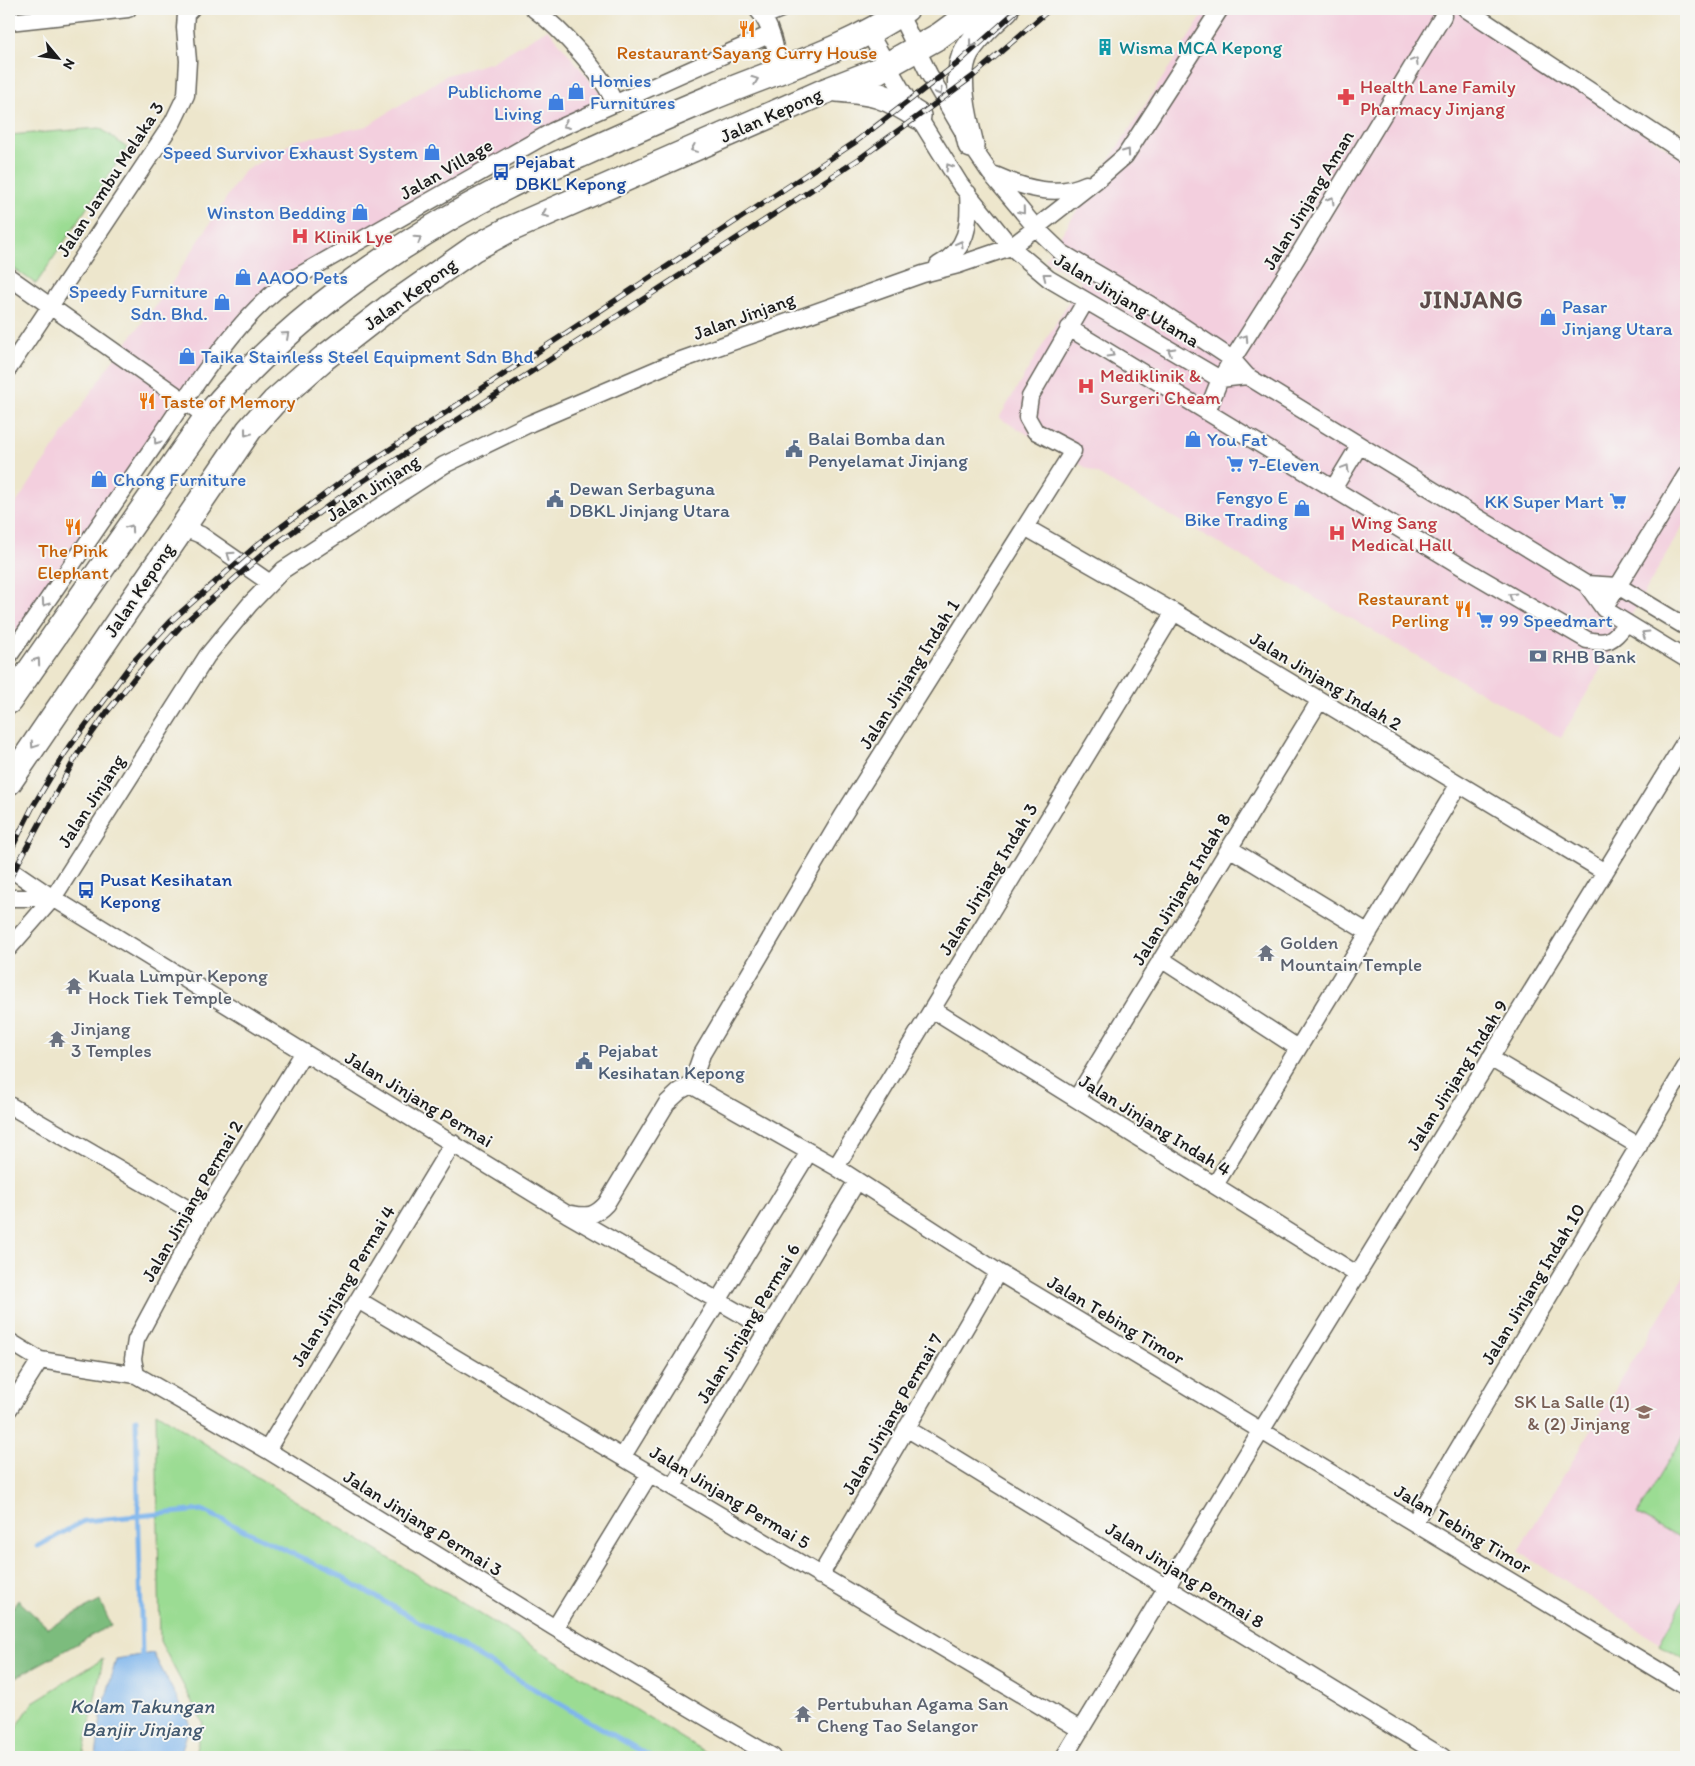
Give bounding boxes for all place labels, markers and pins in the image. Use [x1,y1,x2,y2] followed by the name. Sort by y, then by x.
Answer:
[737,19,757,39] restaurant icon: Restaurant Sayang Curry House
[1119,36,1282,59] place label: Wisma MCA Kepong
[1095,37,1115,57] building icon: Wisma MCA Kepong
[617,41,877,64] place label: Restaurant Sayang Curry House
[590,69,675,114] place label: Homies Furnitures
[1360,75,1516,120] place label: Health Lane Family Pharmacy Jinjang
[447,80,542,125] place label: Publichome Living
[566,81,586,101] shop icon: Homies Furnitures
[1336,87,1356,107] pharmacy icon: Health Lane Family Pharmacy Jinjang
[546,92,566,112] shop icon: Publichome Living
[163,141,419,164] place label: Speed Survivor Exhaust System
[422,142,442,162] shop icon: Speed Survivor Exhaust System
[515,150,626,195] place label: Pejabat DBKL Kepong
[491,162,511,182] bus stop icon: Pejabat DBKL Kepong
[207,201,346,224] place label: Winston Bedding
[350,202,370,222] shop icon: Winston Bedding
[314,225,393,248] place label: Klinik Lye
[290,226,310,246] hospital icon: Klinik Lye
[257,266,348,289] place label: AAOO Pets
[233,267,253,287] shop icon: AAOO Pets
[69,280,208,325] place label: Speedy Furniture Sdn. Bhd.
[212,292,232,312] shop icon: Speedy Furniture Sdn. Bhd.
[1562,295,1673,340] place label: Pasar Jinjang Utara
[1538,307,1558,327] shop icon: Pasar Jinjang Utara
[201,345,534,368] place label: Taika Stainless Steel Equipment Sdn Bhd
[177,346,197,366] shop icon: Taika Stainless Steel Equipment Sdn Bhd
[1100,364,1221,409] place label: Mediklinik & Surgeri Cheam
[1076,376,1096,396] hospital icon: Mediklinik & Surgeri Cheam
[161,390,295,413] place label: Taste of Memory
[137,391,157,411] restaurant icon: Taste of Memory
[808,427,968,472] place label: Balai Bomba dan Penyelamat Jinjang
[1207,428,1268,451] place label: You Fat
[1183,429,1203,449] shop icon: You Fat
[784,439,804,459] public building icon: Balai Bomba dan Penyelamat Jinjang
[1249,453,1320,476] place label: 7-Eleven
[1225,454,1245,474] supermarket icon: 7-Eleven
[113,468,246,491] place label: Chong Furniture
[89,469,109,489] shop icon: Chong Furniture
[569,477,730,522] place label: Dewan Serbaguna DBKL Jinjang Utara
[1184,486,1288,531] place label: Fengyo E Bike Trading
[545,489,565,509] public building icon: Dewan Serbaguna DBKL Jinjang Utara
[1485,490,1604,513] place label: KK Super Mart
[1608,491,1628,511] supermarket icon: KK Super Mart
[1292,498,1312,518] shop icon: Fengyo E Bike Trading
[1351,511,1453,556] place label: Wing Sang Medical Hall
[63,517,83,537] restaurant icon: The Pink Elephant
[1327,523,1347,543] hospital icon: Wing Sang Medical Hall
[37,539,109,584] place label: The Pink Elephant
[1358,587,1449,632] place label: Restaurant Perling
[1453,599,1473,619] restaurant icon: Restaurant Perling
[1499,609,1613,632] place label: 99 Speedmart
[1475,610,1495,630] supermarket icon: 99 Speedmart
[1552,645,1636,668] place label: RHB Bank
[1528,646,1548,666] bank icon: RHB Bank
[100,868,233,913] place label: Pusat Kesihatan Kepong
[76,880,96,900] bus stop icon: Pusat Kesihatan Kepong
[1280,931,1422,976] place label: Golden Mountain Temple
[1256,943,1276,963] temple icon: Golden Mountain Temple
[88,964,268,1009] place label: Kuala Lumpur Kepong Hock Tiek Temple
[64,976,84,996] temple icon: Kuala Lumpur Kepong Hock Tiek Temple
[71,1017,152,1062] place label: Jinjang 3 Temples
[47,1029,67,1049] temple icon: Jinjang 3 Temples
[598,1039,745,1084] place label: Pejabat Kesihatan Kepong
[574,1051,594,1071] public building icon: Pejabat Kesihatan Kepong
[1514,1390,1630,1435] place label: SK La Salle (1) & (2) Jinjang
[1634,1402,1654,1422] school or university icon: SK La Salle (1) & (2) Jinjang
[817,1692,1008,1737] place label: Pertubuhan Agama San Cheng Tao Selangor
[793,1704,813,1724] temple icon: Pertubuhan Agama San Cheng Tao Selangor

